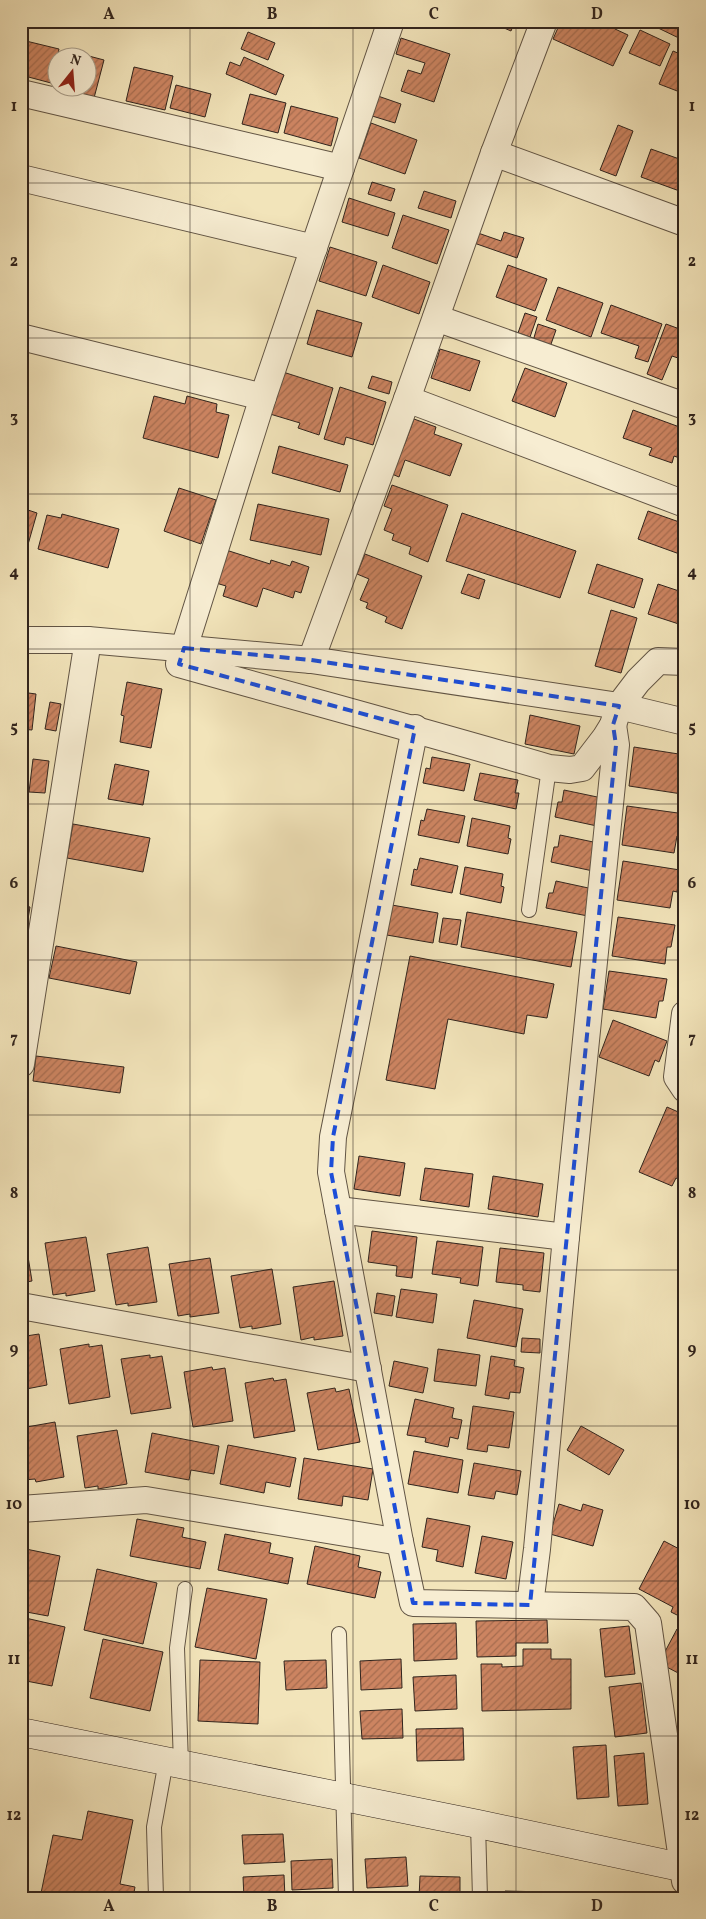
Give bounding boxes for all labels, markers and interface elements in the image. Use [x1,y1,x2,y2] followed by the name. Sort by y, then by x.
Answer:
[103,4,115,26] text: A
[267,4,278,26] text: B
[429,4,439,26] text: C
[591,4,603,26] text: D
[48,48,98,98] north arrow
[68,50,83,72] text: N
[11,96,17,118] text: 1
[689,96,695,118] text: 1
[10,251,18,273] text: 2
[688,251,696,273] text: 2
[10,407,18,429] text: 3
[688,407,696,429] text: 3
[9,562,19,584] text: 4
[687,562,697,584] text: 4
[10,717,18,739] text: 5
[688,717,696,739] text: 5
[10,873,19,895] text: 6
[688,873,697,895] text: 6
[10,1028,18,1050] text: 7
[688,1028,696,1050] text: 7
[10,1183,18,1205] text: 8
[688,1183,696,1205] text: 8
[10,1339,19,1361] text: 9
[688,1339,697,1361] text: 9
[6,1494,22,1516] text: 10
[684,1494,700,1516] text: 10
[8,1649,20,1671] text: 11
[686,1649,698,1671] text: 11
[7,1805,21,1827] text: 12
[685,1805,699,1827] text: 12
[103,1896,115,1918] text: A
[267,1896,278,1918] text: B
[429,1896,439,1918] text: C
[591,1896,603,1918] text: D

